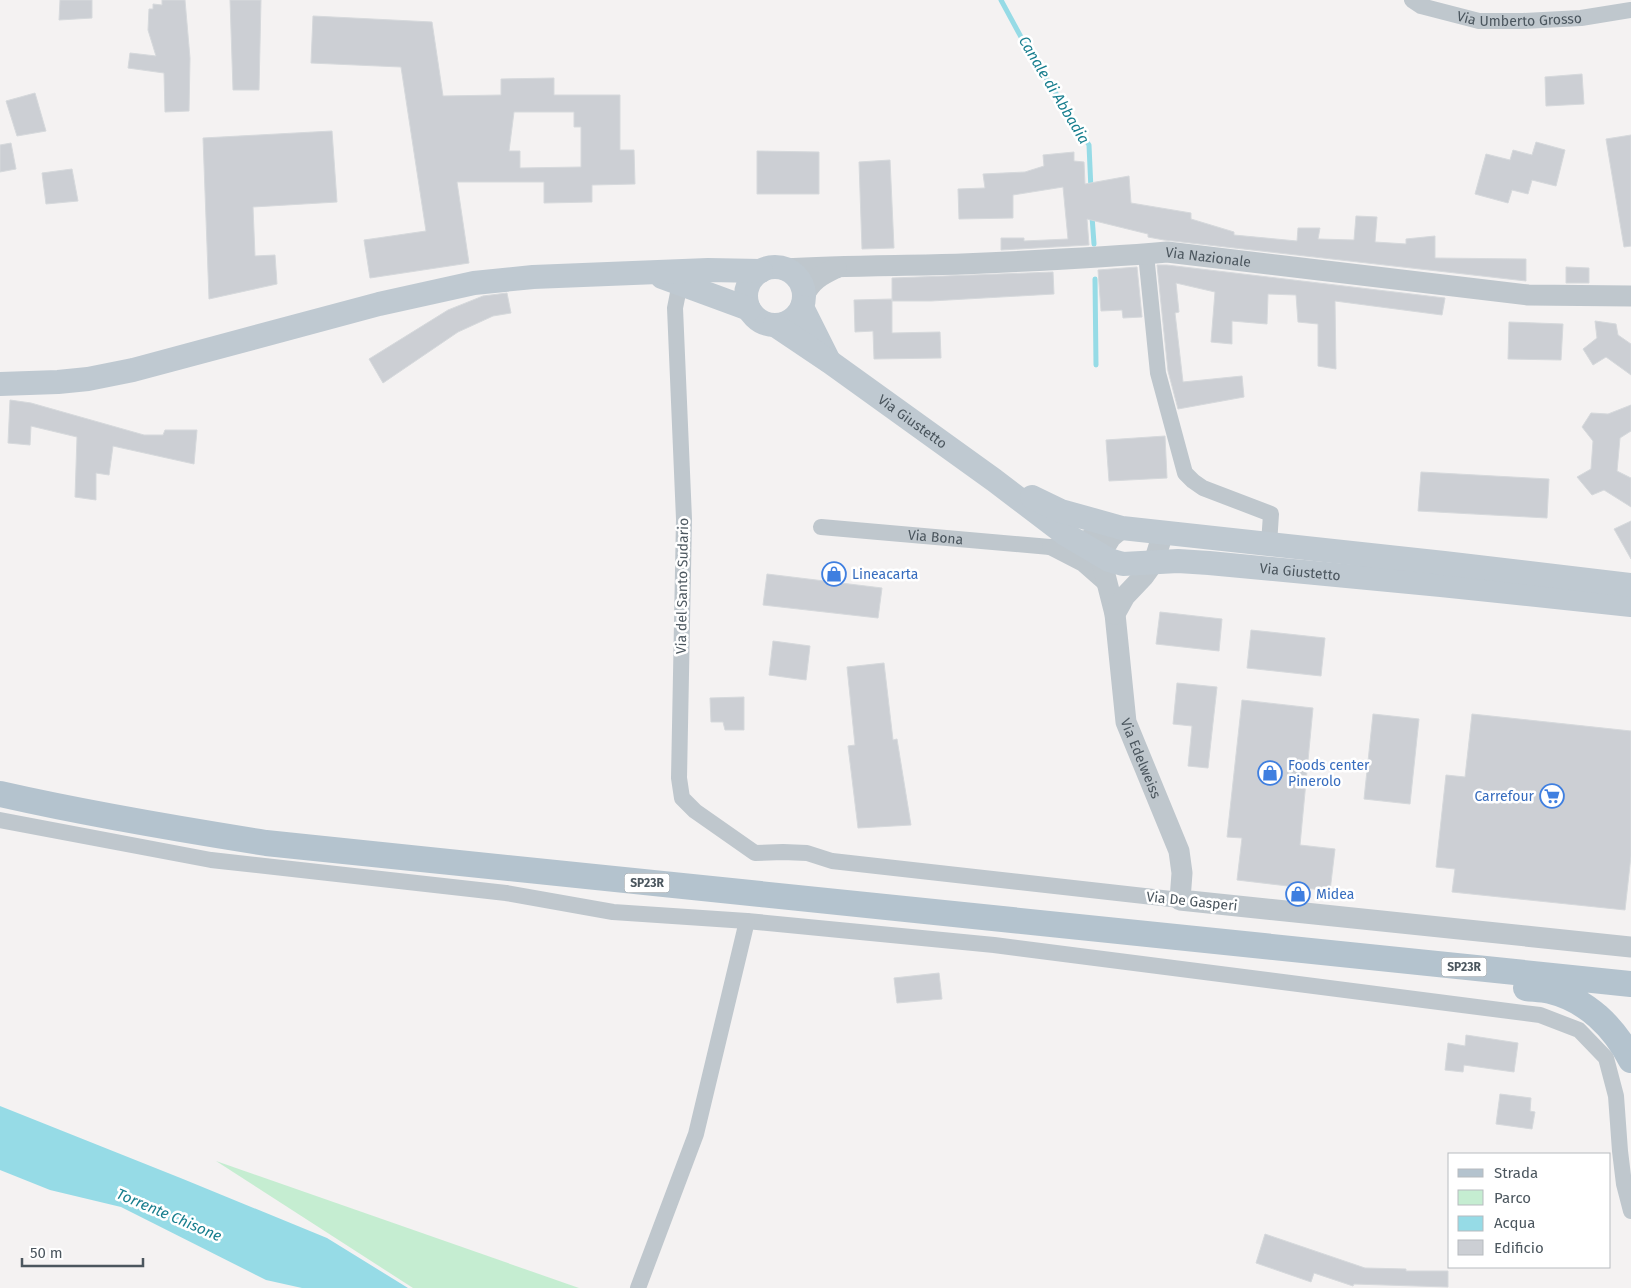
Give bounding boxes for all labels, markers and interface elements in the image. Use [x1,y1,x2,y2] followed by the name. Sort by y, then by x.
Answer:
[1455,8,1582,30] street label: Via Umberto Grosso
[1015,33,1093,147] water label: Canale di Abbadia
[1165,244,1252,271] street label: Via Nazionale
[874,391,950,452] street label: Via Giustetto
[673,518,692,654] street label: Via del Santo Sudario
[907,527,964,548] street label: Via Bona
[1259,560,1341,584] street label: Via Giustetto
[821,561,847,587] shop icon: Lineacarta
[852,566,918,583] place label: Lineacarta
[1116,716,1165,801] street label: Via Edelweiss
[1288,757,1370,790] place label: Foods center Pinerolo
[1257,760,1283,786] shop icon: Foods center Pinerolo
[1539,783,1565,809] supermarket icon: Carrefour
[1474,788,1535,805] place label: Carrefour
[624,874,670,892] road number: SP23R
[1285,881,1311,907] shop icon: Midea
[1316,886,1354,903] place label: Midea
[1146,888,1238,915] street label: Via De Gasperi
[1442,958,1486,976] road number: SP23R
[1448,1153,1611,1268] legend
[1494,1164,1538,1182] text: Strada
[114,1185,225,1245] water label: Torrente Chisone
[1494,1189,1531,1207] text: Parco
[1494,1214,1535,1232] text: Acqua
[22,1236,144,1268] scale bar
[1494,1239,1544,1257] text: Edificio
[30,1244,63,1262] text: 50 m

